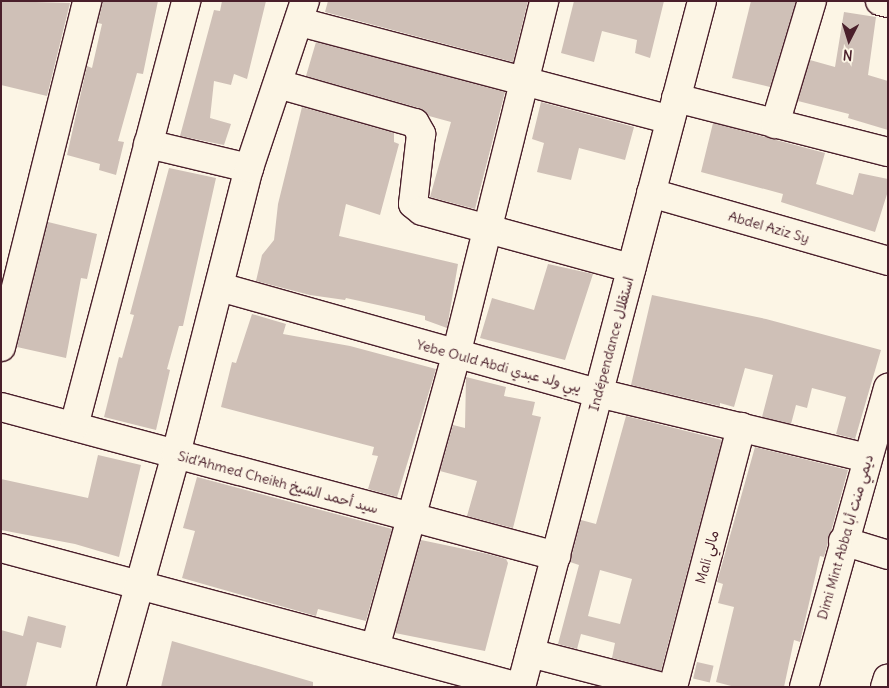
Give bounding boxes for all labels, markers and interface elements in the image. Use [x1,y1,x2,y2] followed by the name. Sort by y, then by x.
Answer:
[824,15,874,65] north arrow
[842,46,853,64] text: N
[727,207,811,247] street label: Abdel Aziz Sy
[585,275,637,413] street label: Indépendance استقلال
[415,336,583,396] street label: Yebe Ould Abdi يبي ولد عبدي
[176,447,380,517] street label: Sid'Ahmed Cheikh سيد أحمد الشيخ
[813,453,877,621] street label: Dimi Mint Abba ديمي منت أبا
[692,528,722,586] street label: Mali مالي

